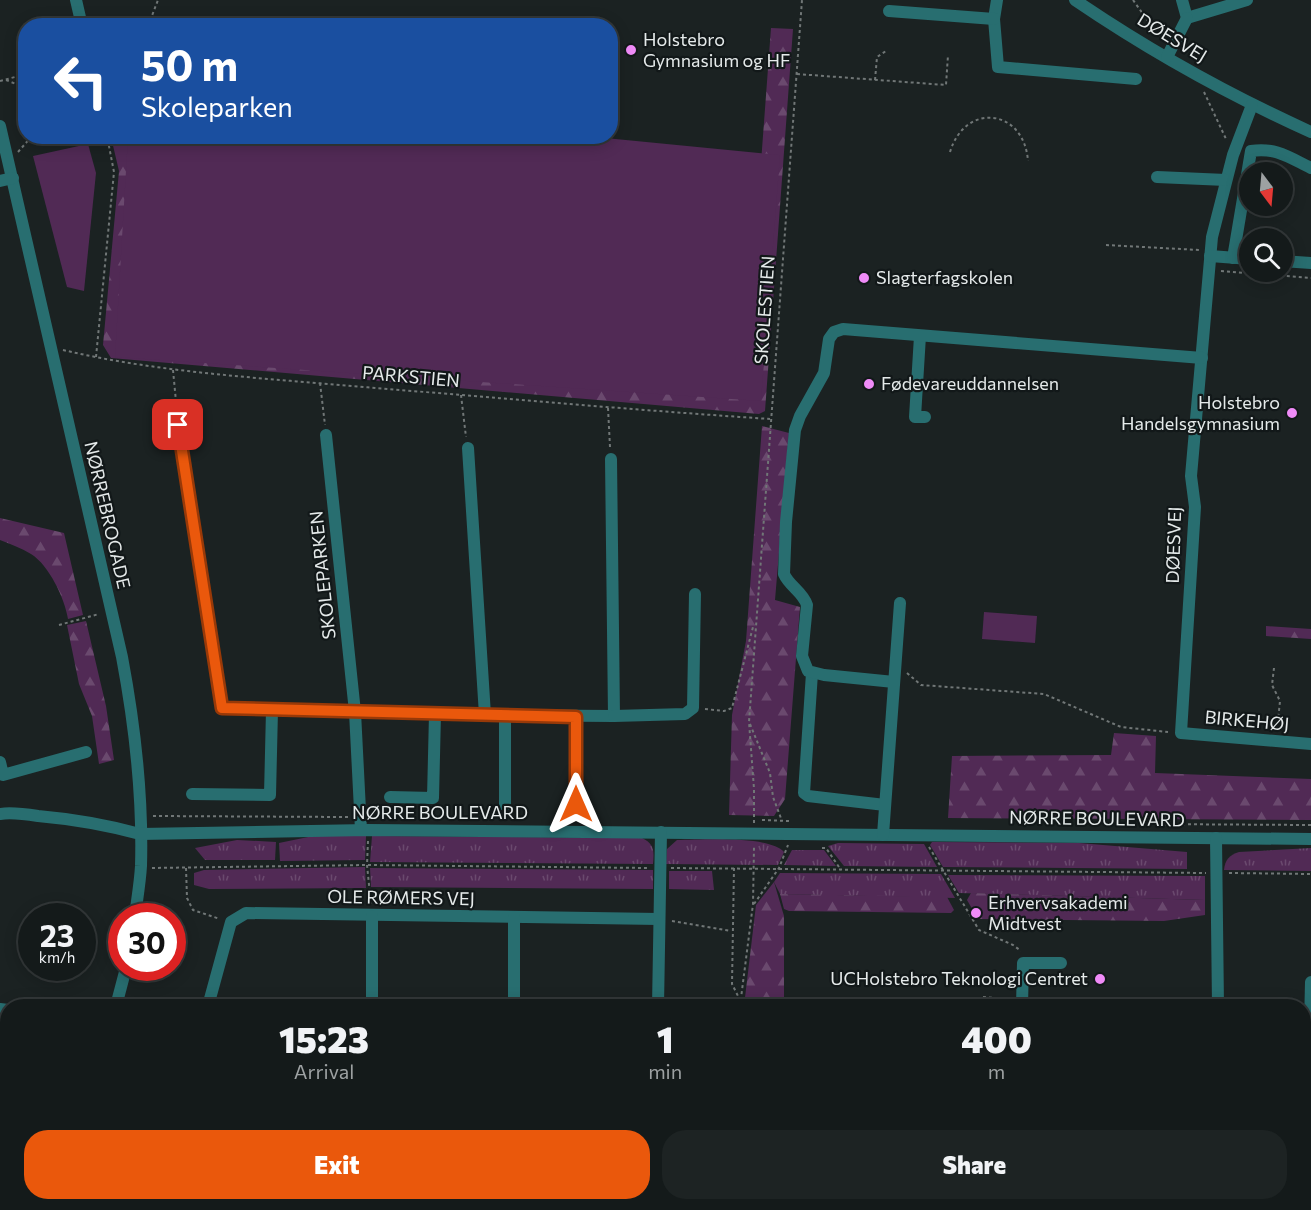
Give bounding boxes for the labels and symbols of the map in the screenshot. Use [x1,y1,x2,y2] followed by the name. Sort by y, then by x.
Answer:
[1134,8,1211,66] street label: DØESVEJ
[643,28,790,71] place label: Holstebro Gymnasium og HF
[624,43,638,57] marker: Holstebro Gymnasium og HF
[1239,162,1293,216] north arrow
[749,255,779,365] street label: SKOLESTIEN
[876,266,1013,288] place label: Slagterfagskolen
[857,271,871,285] marker: Slagterfagskolen
[361,361,461,391] street label: PARKSTIEN
[881,372,1059,394] place label: Fødevareuddannelsen
[862,377,876,391] marker: Fødevareuddannelsen
[1121,391,1280,434] place label: Holstebro Handelsgymnasium
[152,399,203,450] pin
[1285,406,1299,420] marker: Holstebro Handelsgymnasium
[80,439,136,591] street label: NØRREBROGADE
[1161,506,1185,584] street label: DØESVEJ
[304,510,340,640] street label: SKOLEPARKEN
[1204,705,1290,735] street label: BIRKEHØJ
[544,772,608,836] position arrow
[352,801,528,823] street label: NØRRE BOULEVARD
[1009,805,1185,831] street label: NØRRE BOULEVARD
[327,885,475,909] street label: OLE RØMERS VEJ
[988,891,1128,934] place label: Erhvervsakademi Midtvest
[108,903,186,981] speed limit sign: 30
[969,906,983,920] marker: Erhvervsakademi Midtvest
[830,967,1088,989] place label: UCHolstebro Teknologi Centret
[1093,972,1107,986] marker: UCHolstebro Teknologi Centret

